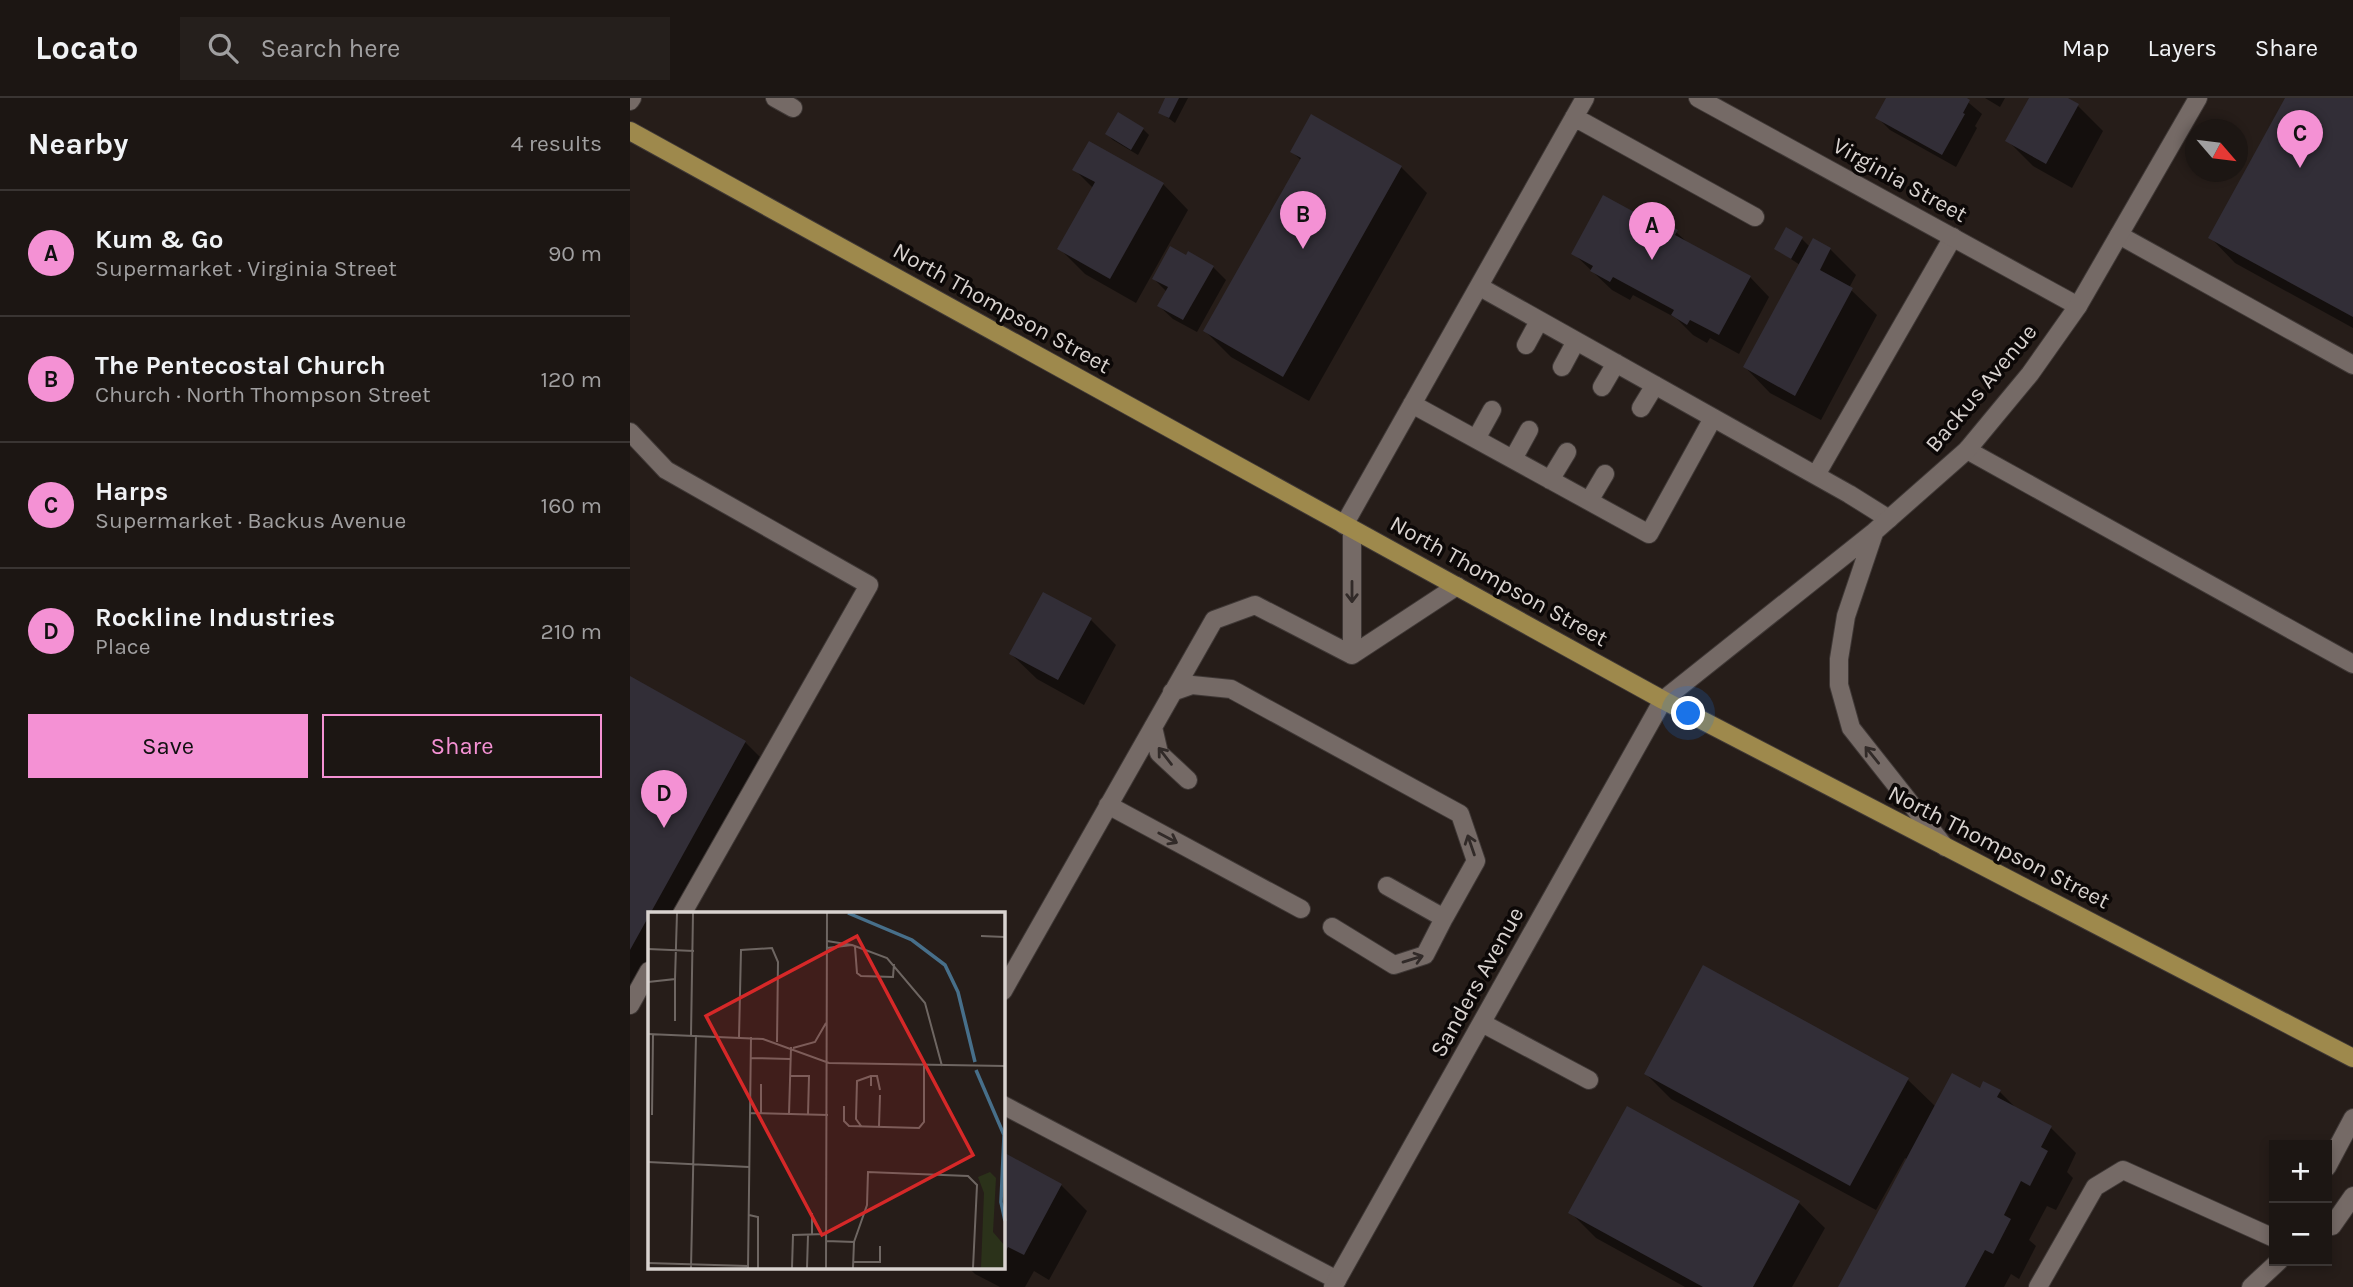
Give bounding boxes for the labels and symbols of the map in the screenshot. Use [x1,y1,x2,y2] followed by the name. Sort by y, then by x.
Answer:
[2277,110,2323,168] pin: C
[2185,119,2248,182] north arrow
[1828,132,1972,228] street label: Virginia Street
[1280,191,1326,249] pin: B
[1629,202,1675,260] pin: A
[888,237,1116,379] street label: North Thompson Street
[1920,318,2042,458] street label: Backus Avenue
[1385,510,1613,652] street label: North Thompson Street
[1345,580,1359,603] one-way arrow
[1671,696,1705,730] your location
[1158,747,1174,765] one-way arrow
[1864,747,1880,765] one-way arrow
[641,770,687,828] pin: D
[1884,779,2114,915] street label: North Thompson Street
[1158,831,1178,845] one-way arrow
[1464,835,1476,857] one-way arrow
[1425,902,1529,1062] street label: Sanders Avenue
[648,912,1004,1270] inset map
[1401,952,1423,964] one-way arrow

